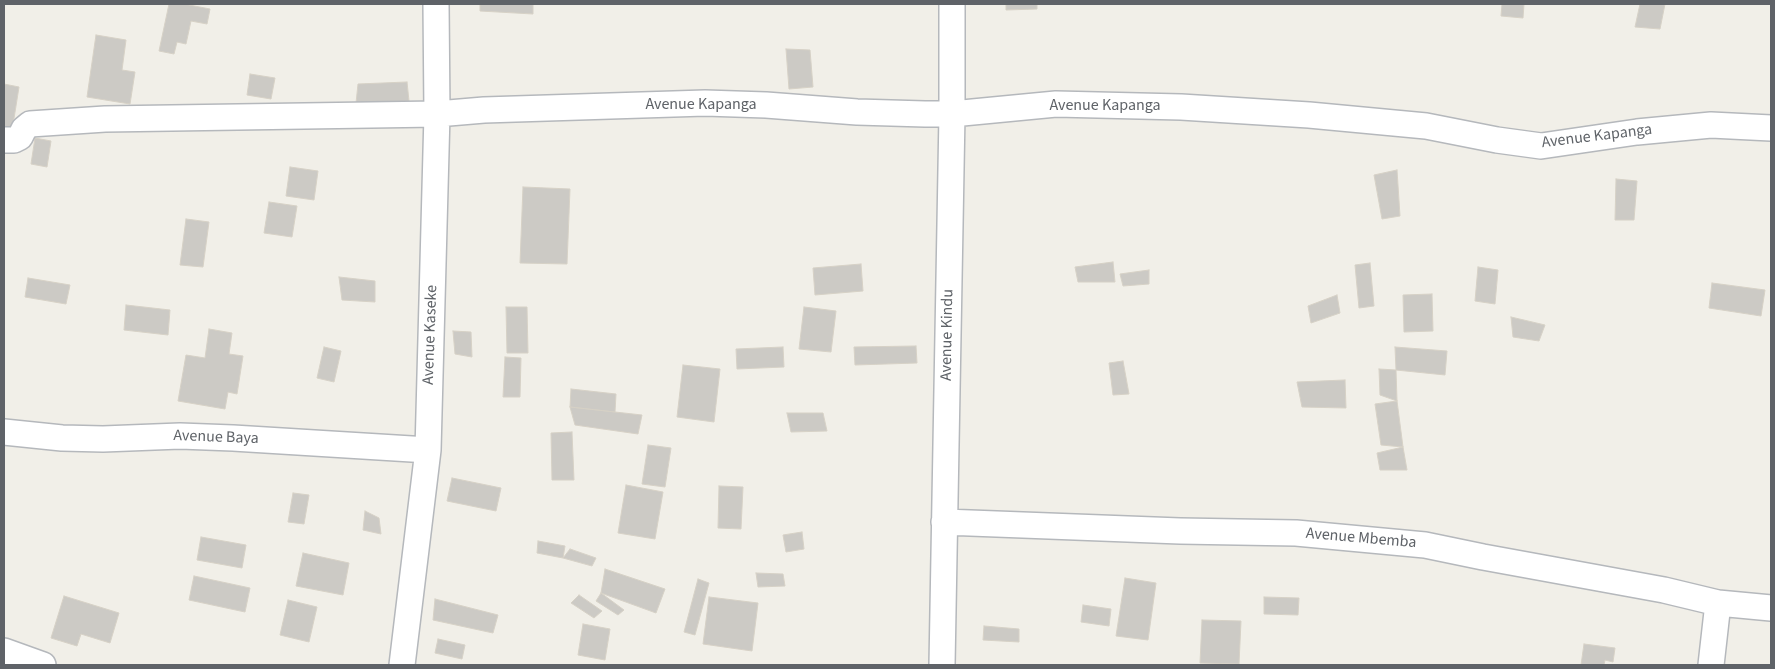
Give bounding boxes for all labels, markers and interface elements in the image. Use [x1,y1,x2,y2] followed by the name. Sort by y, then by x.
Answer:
[645,95,757,115] street label: Avenue Kapanga
[1049,96,1161,116] street label: Avenue Kapanga
[1541,121,1653,153] street label: Avenue Kapanga
[420,285,442,385] street label: Avenue Kaseke
[938,289,958,381] street label: Avenue Kindu
[173,427,259,449] street label: Avenue Baya
[1305,525,1417,553] street label: Avenue Mbemba

